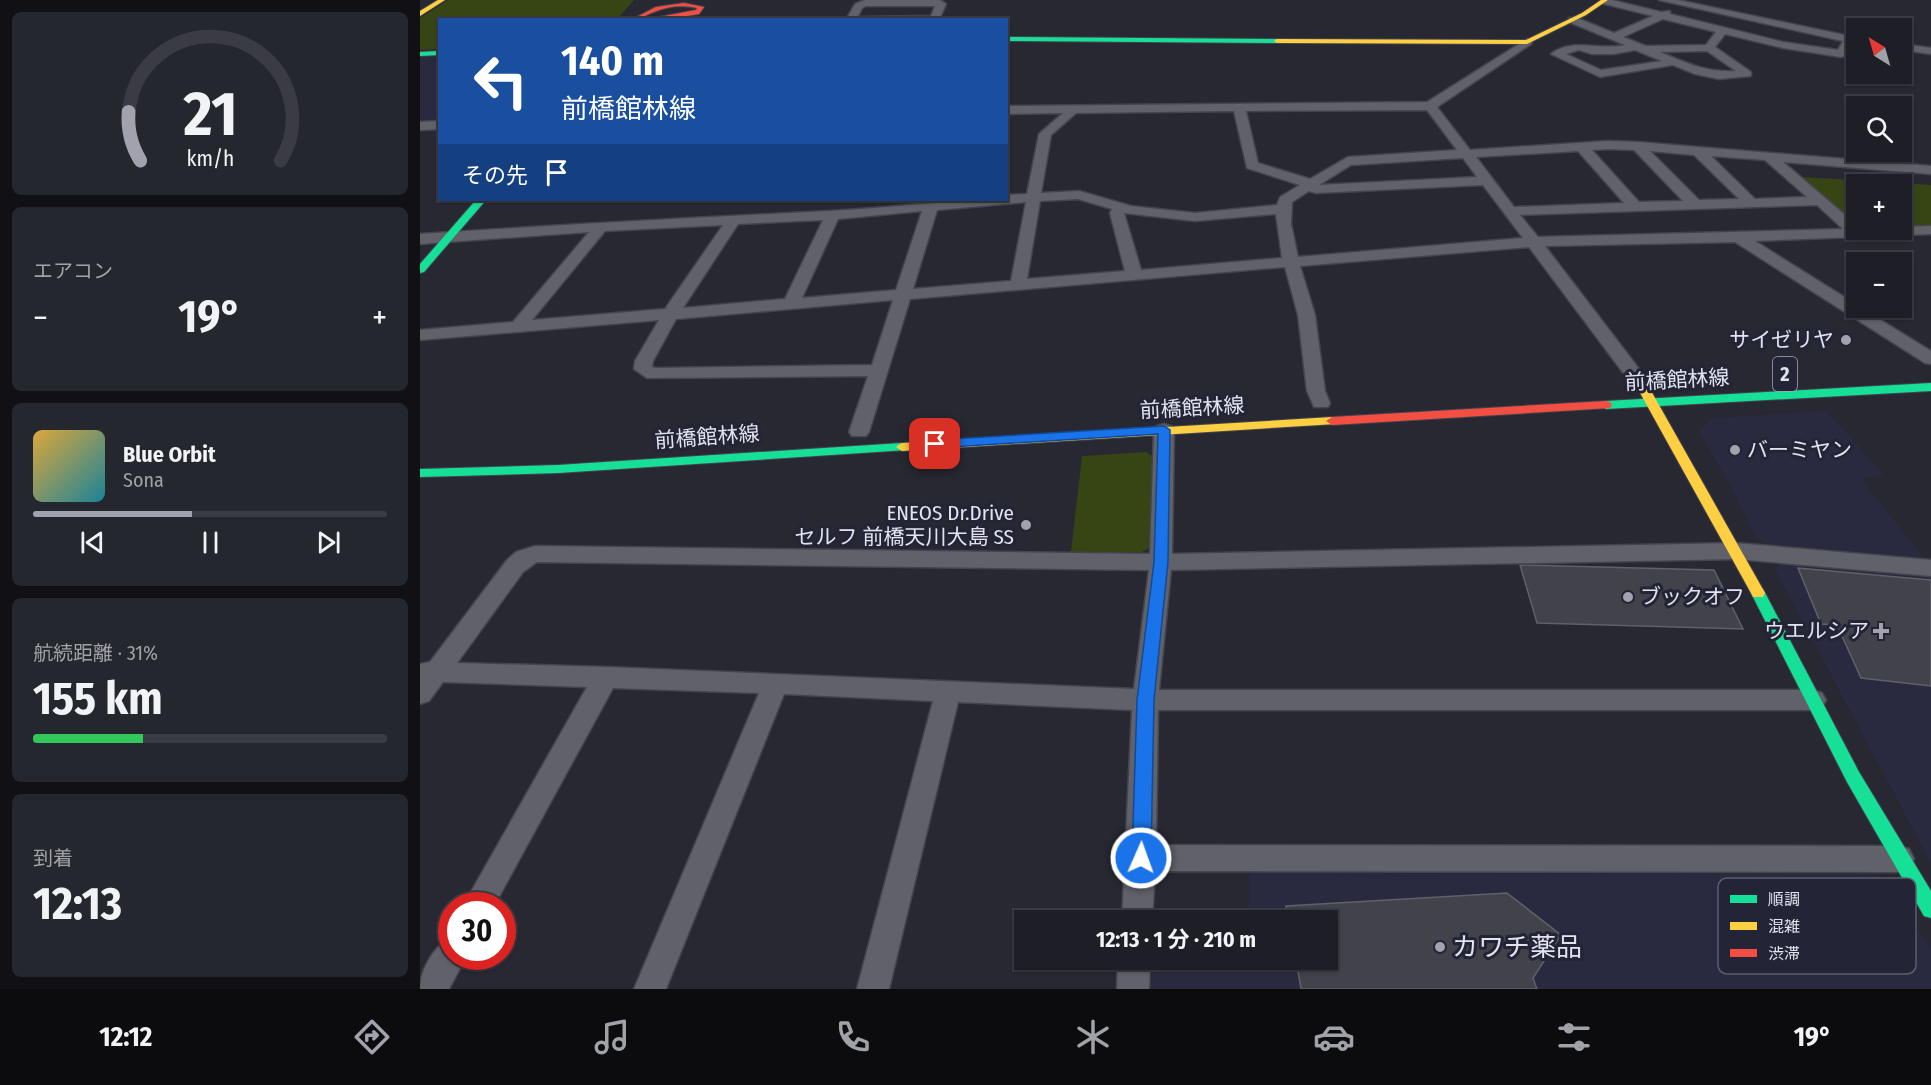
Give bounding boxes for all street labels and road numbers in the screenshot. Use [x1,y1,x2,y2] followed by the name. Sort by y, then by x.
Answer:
[1773,357,1797,391] road number: 2
[1624,364,1730,396] street label: 前橋館林線
[1139,392,1245,424] street label: 前橋館林線
[654,420,760,454] street label: 前橋館林線

